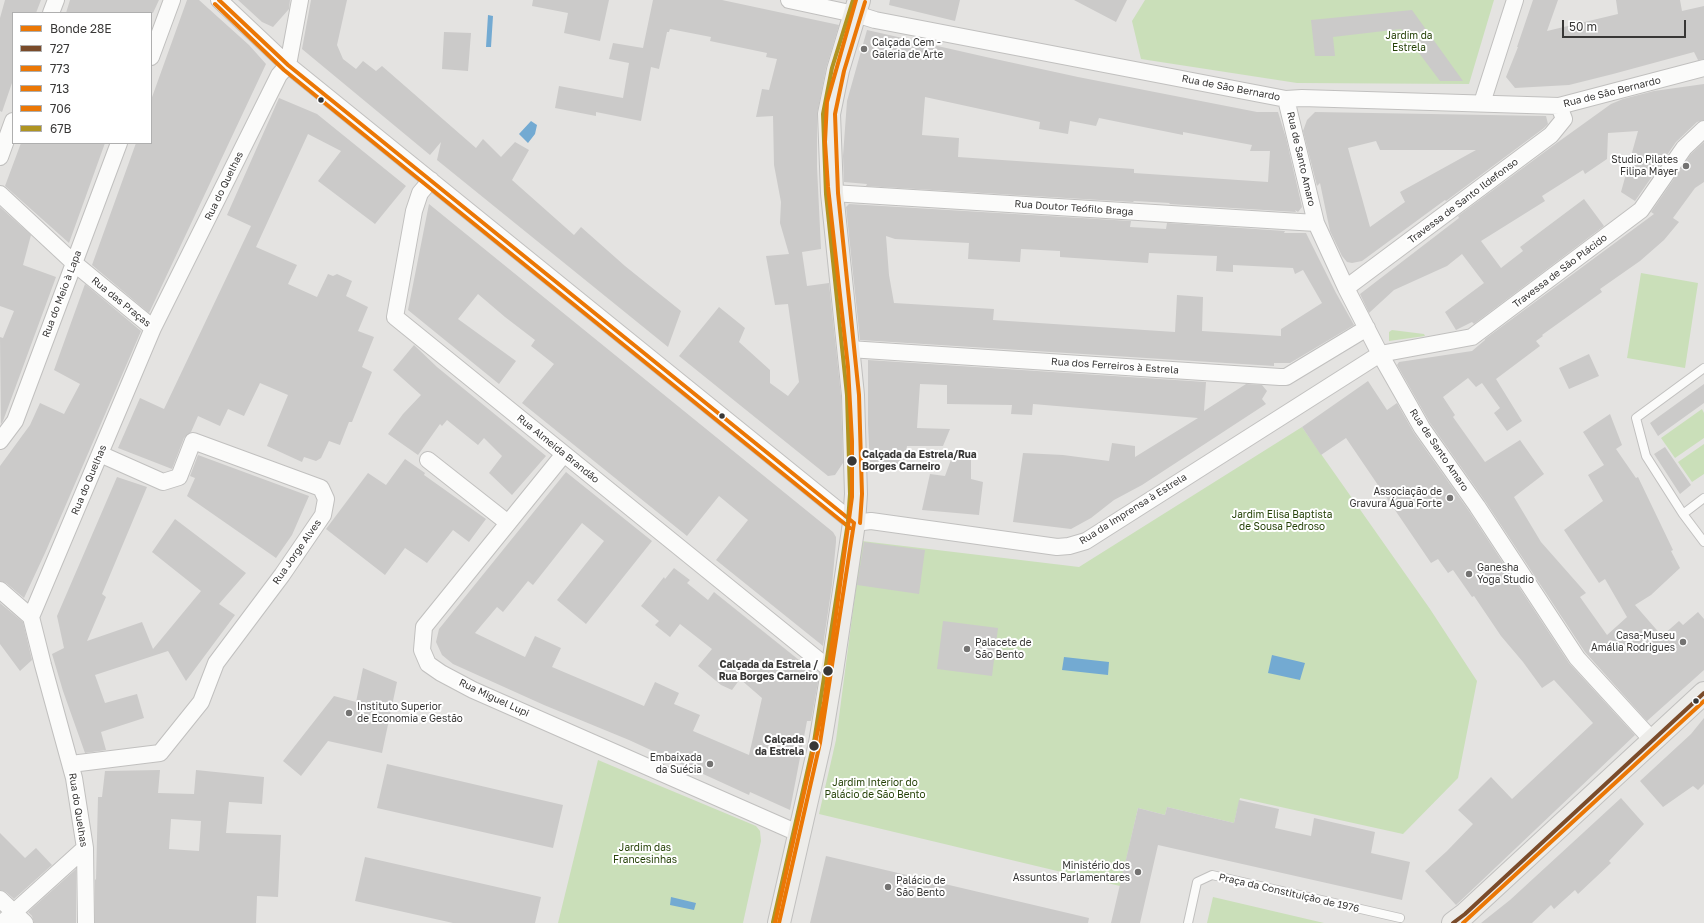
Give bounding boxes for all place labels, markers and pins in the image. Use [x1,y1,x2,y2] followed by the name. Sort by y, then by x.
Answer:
[872,37,943,60] place label: Calçada Cem - Galeria de Arte
[859,44,869,54] marker: Calçada Cem - Galeria de Arte
[316,95,326,105] unlabelled marker
[1611,154,1678,178] place label: Studio Pilates Filipa Mayer
[1681,161,1691,171] marker: Studio Pilates Filipa Mayer
[717,411,727,421] unlabelled marker
[862,449,977,472] place label: Calçada da Estrela/Rua Borges Carneiro
[845,454,859,468] marker: Calçada da Estrela/Rua Borges Carneiro
[1349,486,1442,510] place label: Associação de Gravura Água Forte
[1445,493,1455,503] marker: Associação de Gravura Água Forte
[1477,562,1534,586] place label: Ganesha Yoga Studio
[1464,569,1474,579] marker: Ganesha Yoga Studio
[1591,630,1675,654] place label: Casa-Museu Amália Rodrigues
[975,637,1031,660] place label: Palacete de São Bento
[1678,637,1688,647] marker: Casa-Museu Amália Rodrigues
[962,644,972,654] marker: Palacete de São Bento
[719,659,818,682] place label: Calçada da Estrela / Rua Borges Carneiro
[821,664,835,678] marker: Calçada da Estrela / Rua Borges Carneiro
[1691,696,1701,706] unlabelled marker
[357,701,463,724] place label: Instituto Superior de Economia e Gestão
[344,708,354,718] marker: Instituto Superior de Economia e Gestão
[755,734,804,758] place label: Calçada da Estrela
[807,739,821,753] marker: Calçada da Estrela
[650,752,702,776] place label: Embaixada da Suécia
[705,759,715,769] marker: Embaixada da Suécia
[1013,860,1130,884] place label: Ministério dos Assuntos Parlamentares
[1133,867,1143,877] marker: Ministério dos Assuntos Parlamentares
[896,875,946,898] place label: Palácio de São Bento
[883,882,893,892] marker: Palácio de São Bento

